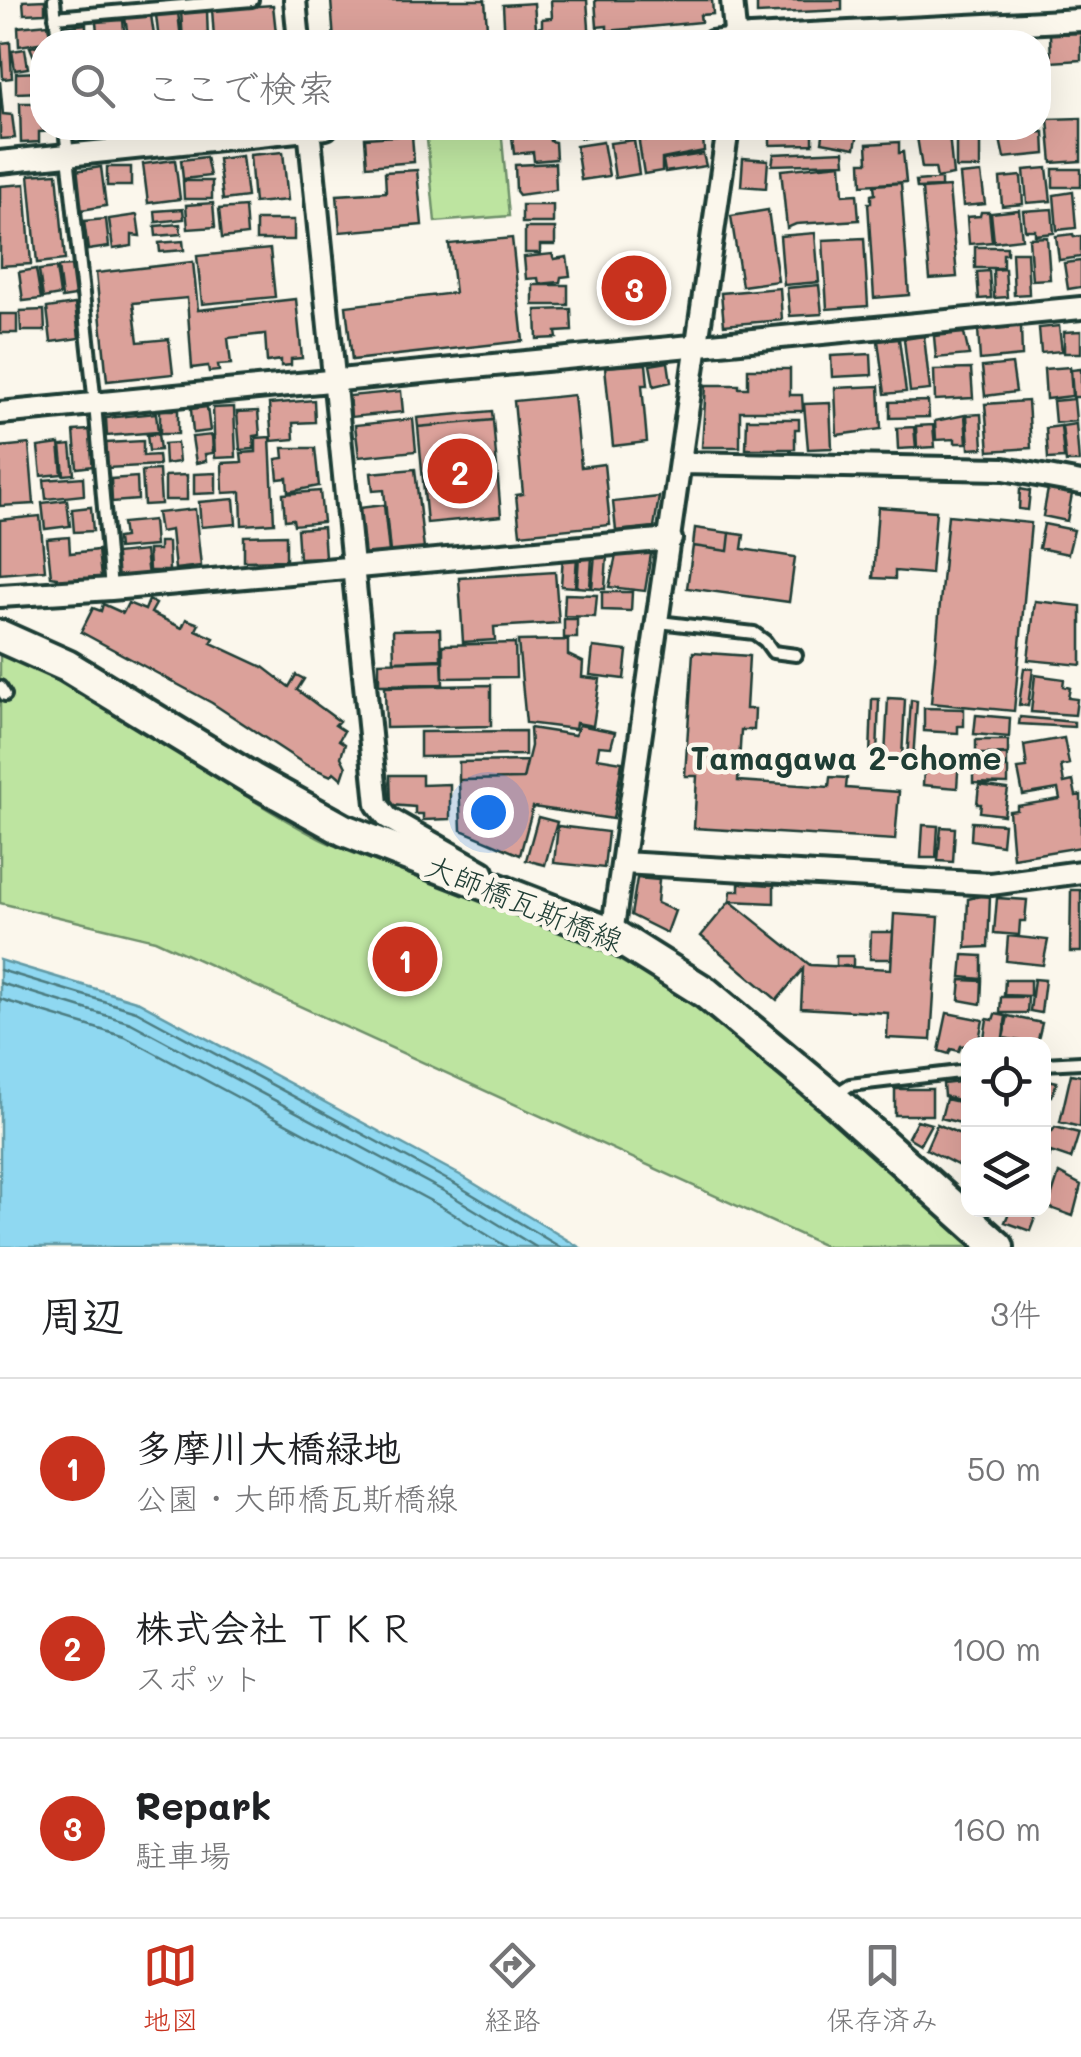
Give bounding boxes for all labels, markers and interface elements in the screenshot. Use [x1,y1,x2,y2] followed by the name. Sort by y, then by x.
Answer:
[30,30,1051,140] search box
[65,58,120,113] icon: search
[145,62,335,112] text: ここで検索
[602,250,666,326] pin: 3
[428,434,492,508] pin: 2
[690,736,1002,778] district label: Tamagawa 2-chome
[463,787,514,838] your location
[420,844,630,960] street label: 大師橋瓦斯橋線
[372,922,438,996] pin: 1
[961,1037,1051,1217] map controls
[961,1037,1051,1127] button: locate
[961,1127,1051,1217] button: layers
[40,1287,124,1342] text: 周辺
[990,1292,1041,1334] text: 3件
[135,1422,401,1472] text: 多摩川大橋緑地
[65,1447,80,1489] text: 1
[967,1447,1041,1489] text: 50 m
[135,1476,457,1518] text: 公園 · 大師橋瓦斯橋線
[135,1602,415,1652] text: 株式会社 ＴＫＲ
[64,1627,81,1669] text: 2
[951,1627,1041,1669] text: 100 m
[135,1656,263,1698] text: スポット
[135,1780,272,1830] text: Repark
[63,1807,82,1849] text: 3
[952,1807,1041,1849] text: 160 m
[135,1833,231,1875] text: 駐車場
[143,1938,199,2038] tab: 地図
[484,1938,540,2038] tab: 経路
[826,1938,938,2038] tab: 保存済み

